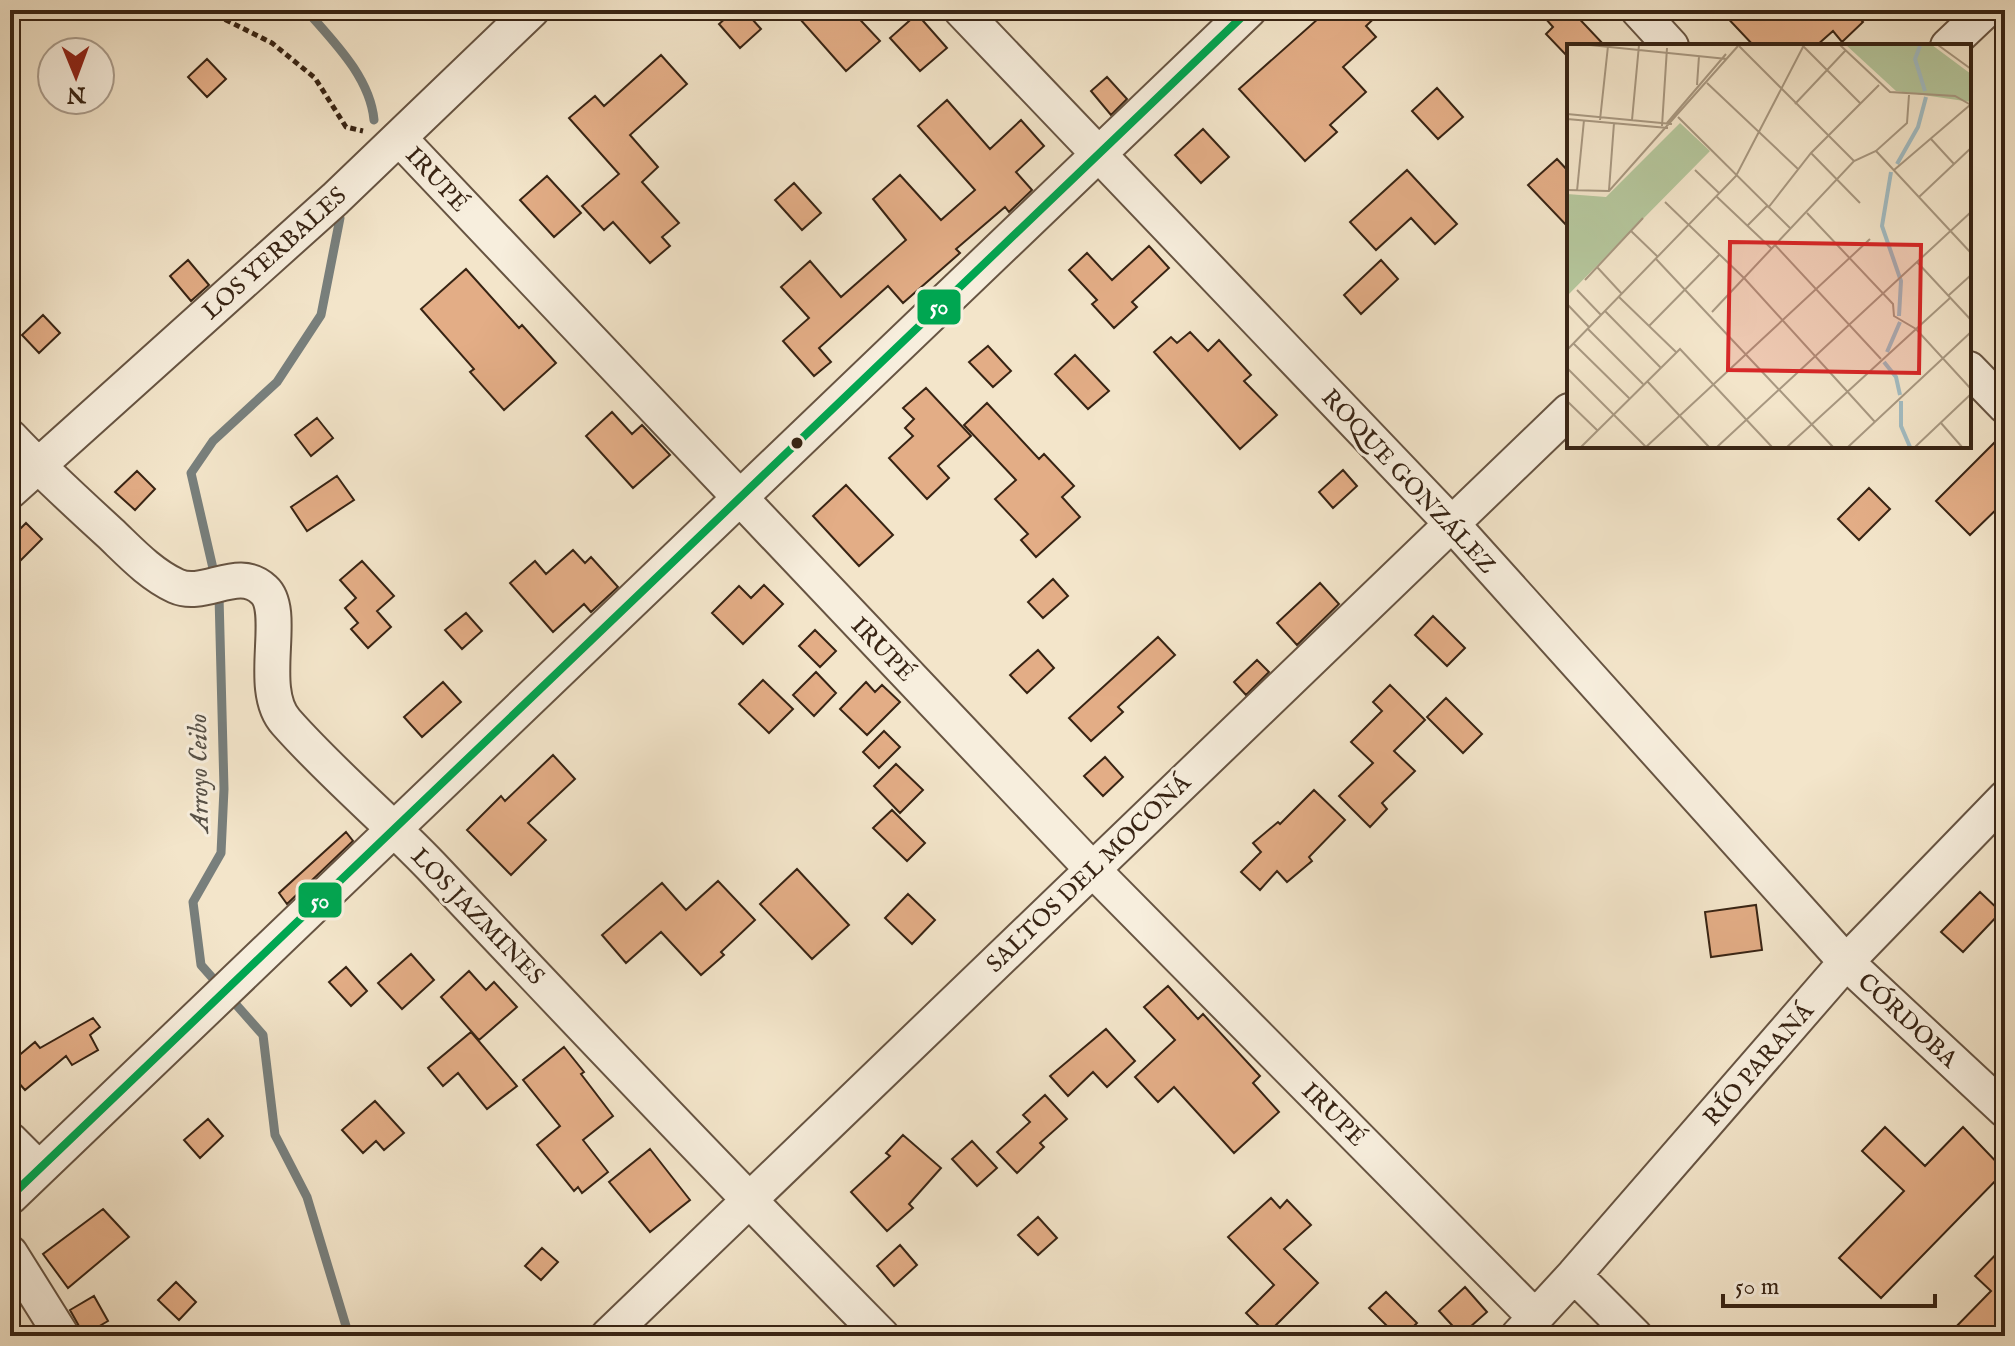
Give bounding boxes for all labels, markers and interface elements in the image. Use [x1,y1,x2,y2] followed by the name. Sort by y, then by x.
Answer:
[36,36,116,116] north arrow
[1567,44,1971,448] inset map
[67,80,87,108] text: N
[398,141,474,219] street label: IRUPÉ
[196,181,354,327] street label: LOS YERBALES
[916,288,962,326] line badge: 50
[930,294,949,322] text: 50
[1314,383,1502,581] street label: ROQUE GONZÁLEZ
[789,435,805,451] unlabelled marker
[844,611,920,689] street label: IRUPÉ
[182,713,217,836] water label: Arroyo Ceibo
[980,768,1199,980] street label: SALTOS DEL MOCONÁ
[403,842,550,992] street label: LOS JAZMINES
[297,881,343,919] line badge: 50
[311,888,330,916] text: 50
[1850,967,1964,1076] street label: CÓRDOBA
[1697,996,1822,1133] street label: RÍO PARANÁ
[1294,1076,1372,1154] street label: IRUPÉ
[1723,1258,1935,1308] scale bar
[1735,1272,1779,1303] text: 50 m

